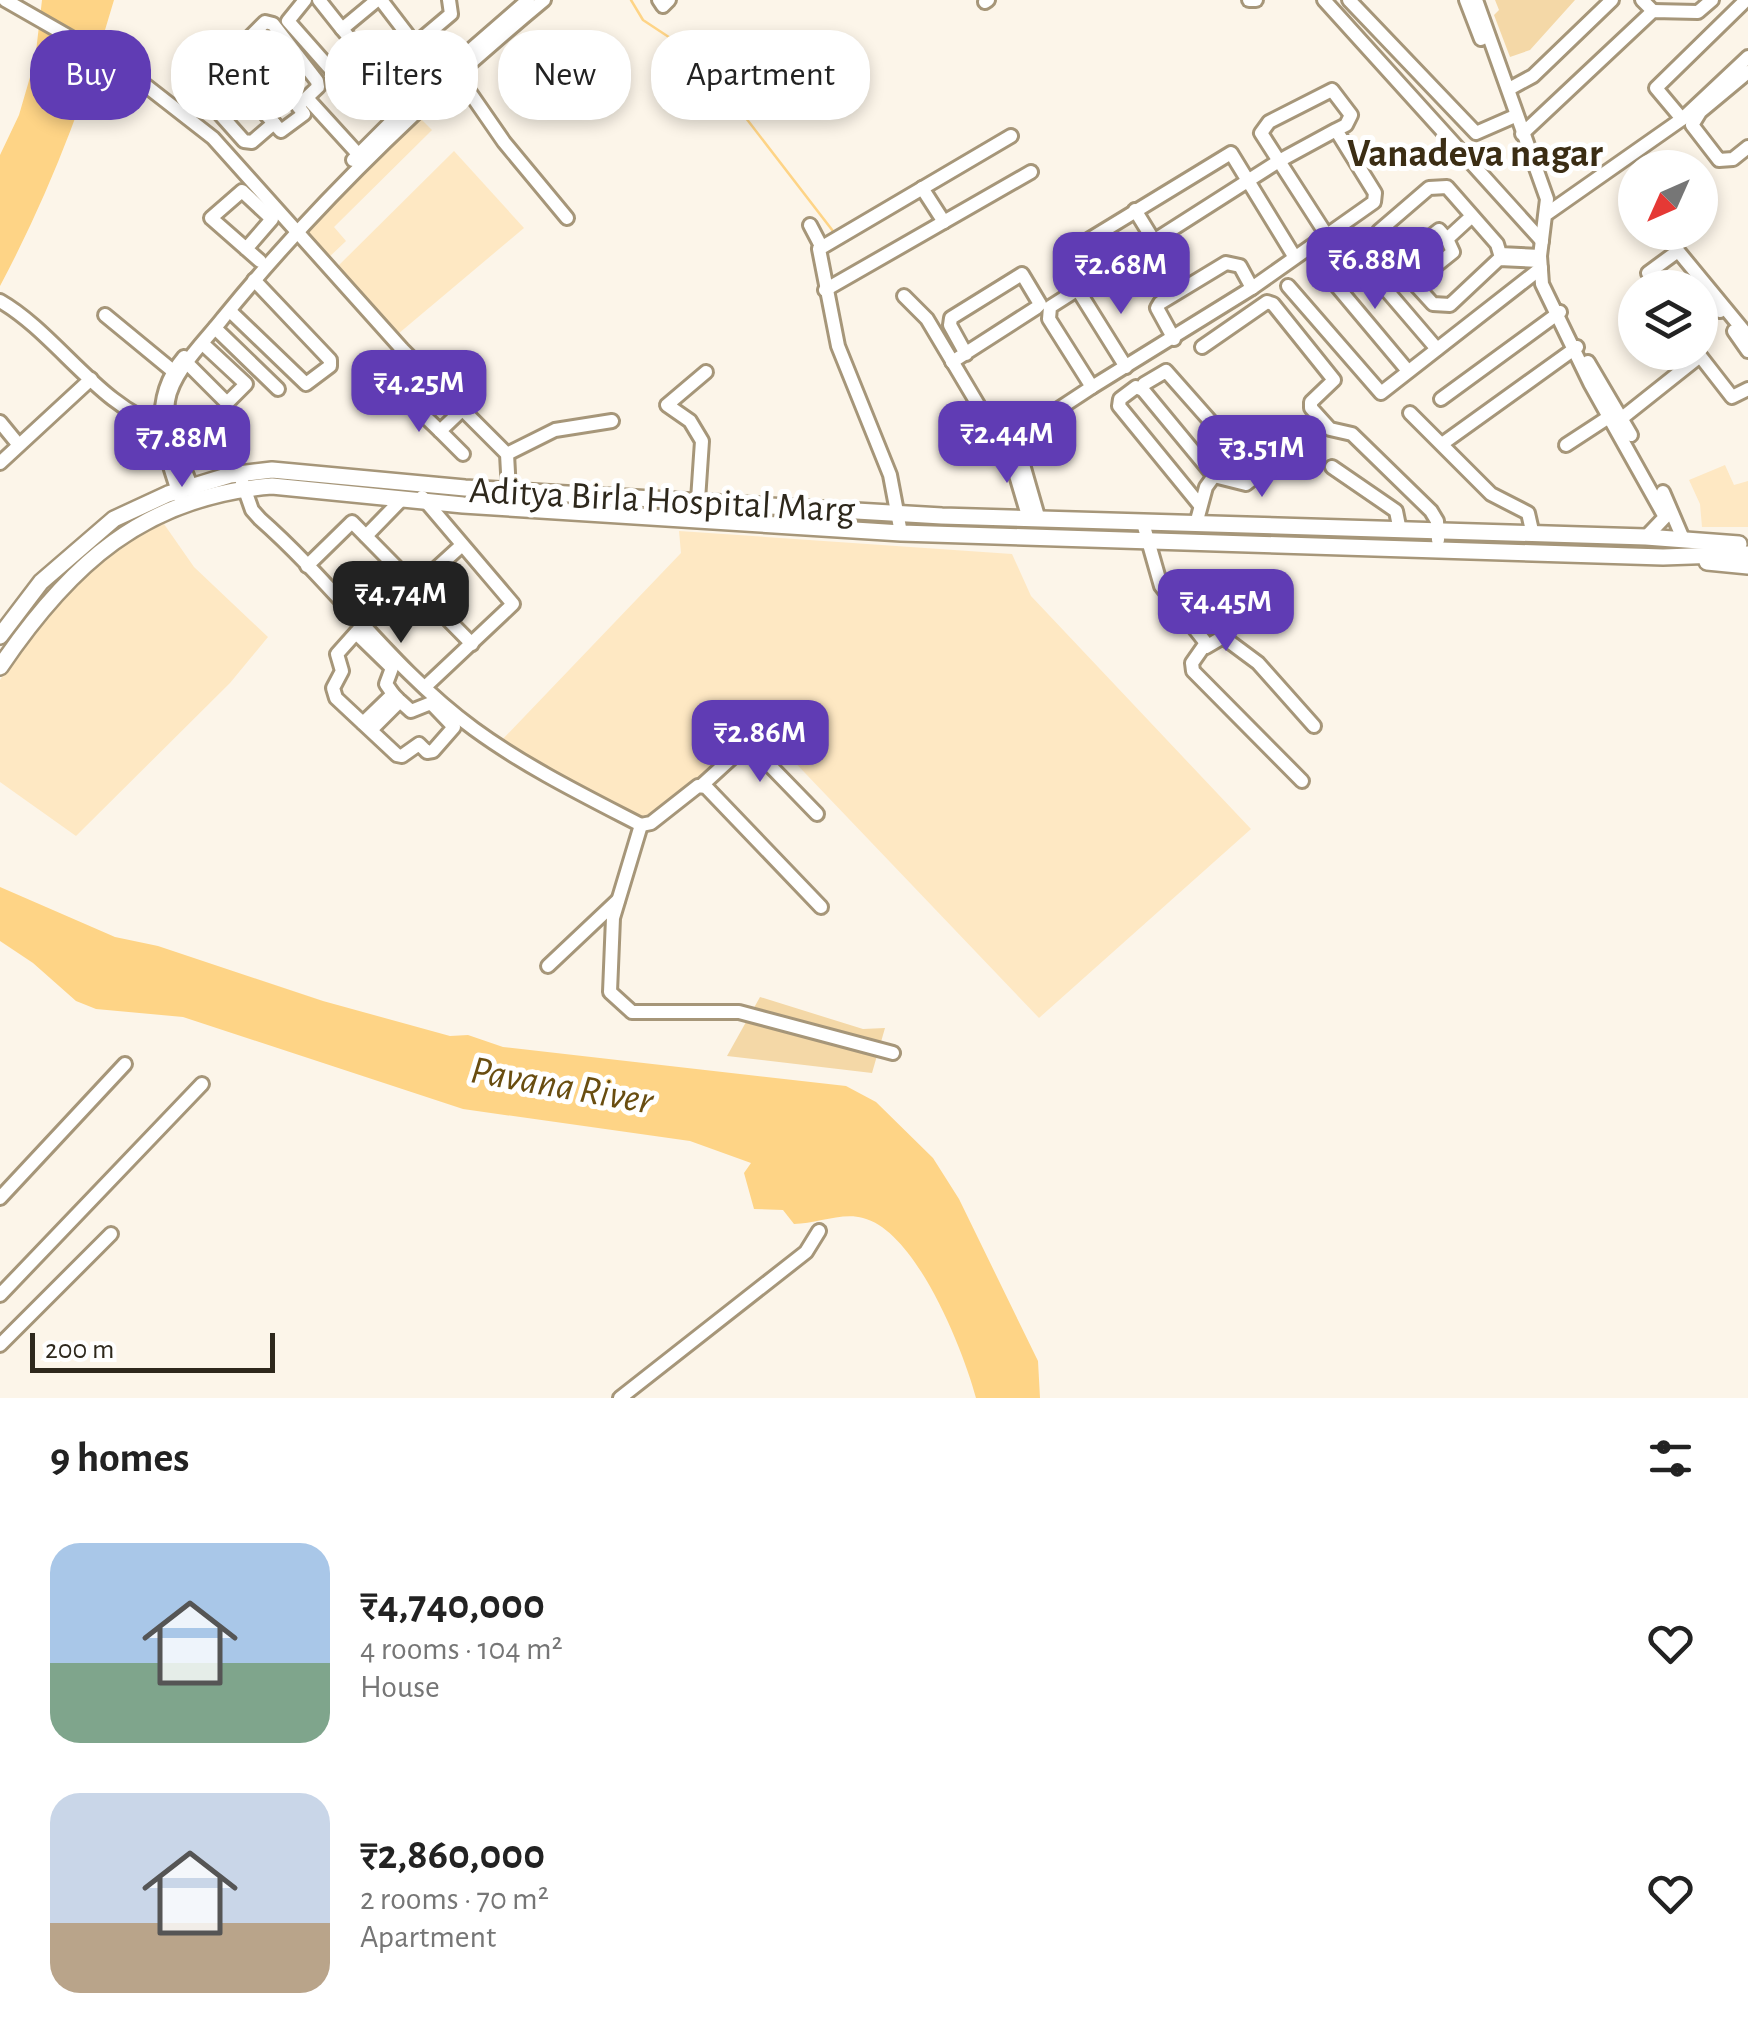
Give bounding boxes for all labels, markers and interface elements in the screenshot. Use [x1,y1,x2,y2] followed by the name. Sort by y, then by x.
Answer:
[30,30,151,120] chip: Buy
[171,30,305,120] chip: Rent
[325,30,478,120] chip: Filters
[498,30,631,120] chip: New
[651,30,870,120] chip: Apartment
[1347,134,1603,174] district label: Vanadeva nagar
[1618,150,1718,250] north arrow
[1618,150,1718,370] map controls
[1294,227,1456,312] pin: ₹6.88M
[1040,232,1202,317] pin: ₹2.68M
[1328,243,1422,275] text: ₹6.88M
[1075,248,1167,280] text: ₹2.68M
[1618,270,1718,370] button: layers
[338,350,500,435] pin: ₹4.25M
[373,366,465,398] text: ₹4.25M
[926,401,1088,486] pin: ₹2.44M
[101,405,263,490] pin: ₹7.88M
[1181,415,1343,500] pin: ₹3.51M
[960,417,1054,449] text: ₹2.44M
[136,421,228,453] text: ₹7.88M
[1219,431,1305,463] text: ₹3.51M
[468,472,856,530] street label: Aditya Birla Hospital Marg
[320,561,482,646] pin: ₹4.74M
[1145,569,1307,654] pin: ₹4.45M
[355,577,447,609] text: ₹4.74M
[1180,585,1272,617] text: ₹4.45M
[679,700,841,785] pin: ₹2.86M
[714,716,806,748] text: ₹2.86M
[467,1050,657,1122] water label: Pavana River
[30,1328,275,1372] scale bar
[45,1336,114,1364] text: 200 m
[1643,1431,1698,1486] icon: filters
[50,1437,189,1479] text: 9 homes
[130,1583,250,1703] icon: home
[360,1584,545,1626] text: ₹4,740,000
[1643,1616,1698,1671] icon: heart
[360,1633,563,1665] text: 4 rooms · 104 m²
[360,1671,440,1703] text: House
[130,1833,250,1953] icon: home
[360,1834,545,1876] text: ₹2,860,000
[1643,1866,1698,1921] icon: heart
[360,1883,549,1915] text: 2 rooms · 70 m²
[360,1921,496,1953] text: Apartment

